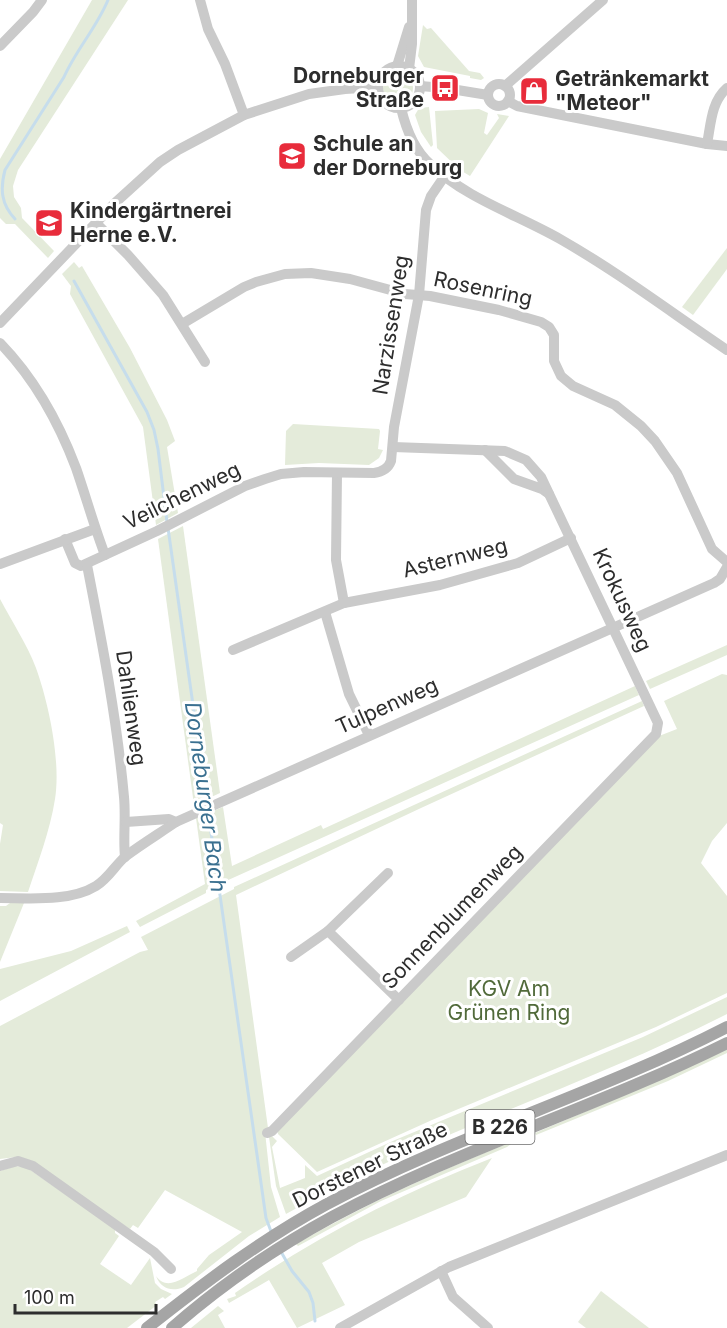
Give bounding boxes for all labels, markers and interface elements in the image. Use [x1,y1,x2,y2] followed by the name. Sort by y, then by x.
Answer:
[293,63,424,112] place label: Dorneburger Straße
[555,66,709,115] place label: Getränkemarkt "Meteor"
[429,72,461,104] bus stop icon: Dorneburger Straße
[518,75,550,107] shop icon: Getränkemarkt "Meteor"
[313,131,462,180] place label: Schule an der Dorneburg
[276,140,308,172] school or university icon: Schule an der Dorneburg
[70,198,232,247] place label: Kindergärtnerei Herne e.V.
[33,207,65,239] school or university icon: Kindergärtnerei Herne e.V.
[367,253,414,396] street label: Narzissenweg
[432,266,535,311] street label: Rosenring
[119,457,244,535] street label: Veilchenweg
[400,532,510,583] street label: Asternweg
[588,544,657,655] street label: Krokusweg
[111,649,152,767] street label: Dahlienweg
[332,672,442,739] street label: Tulpenweg
[180,700,232,894] water label: Dorneburger Bach
[376,839,527,994] street label: Sonnenblumenweg
[448,976,570,1025] park label: KGV Am Grünen Ring
[466,1110,534,1144] road number: B 226
[288,1116,451,1213] street label: Dorstener Straße
[15,1277,156,1315] scale bar
[24,1287,75,1308] text: 100 m

